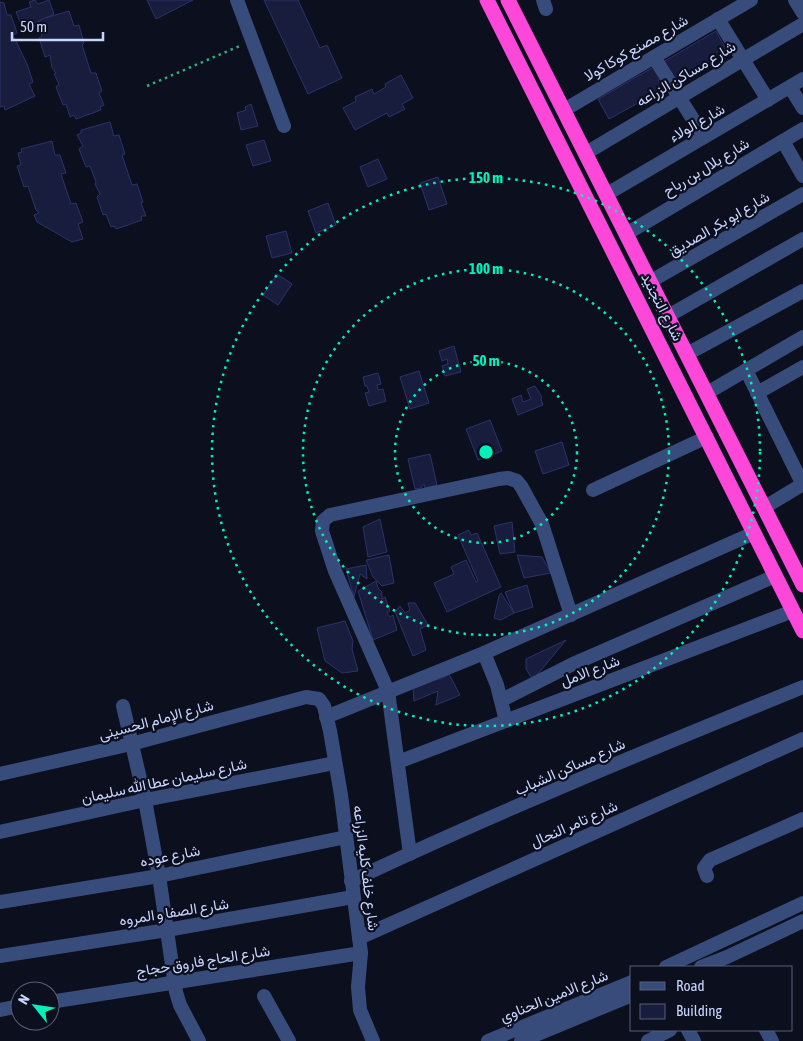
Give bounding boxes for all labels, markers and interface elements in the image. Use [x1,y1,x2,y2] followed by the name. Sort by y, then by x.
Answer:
[12,10,104,42] scale bar
[581,11,692,87] street label: شارع مصنع كوكا كولا
[20,18,47,35] text: 50 m
[633,37,740,113] street label: شارع مساكن الزراعه
[666,100,729,148] street label: شارع الولاء
[659,134,754,202] street label: شارع بلال بن رباح
[469,169,503,186] text: 150 m
[665,188,774,262] street label: شارع ابو بكر الصديق
[469,260,503,277] text: 100 m
[635,270,687,345] street label: شارع التجنيد
[473,352,500,369] text: 50 m
[477,443,495,461] centre of rings
[558,651,623,692] street label: شارع الامل
[97,696,216,746] street label: شارع الإمام الحسينى
[512,735,629,801] street label: شارع مساكن الشباب
[80,755,249,809] street label: شارع سليمان عطا الله سليمان
[528,797,621,853] street label: شارع تامر النحال
[347,804,383,932] street label: شارع خلف كليه الزراعه
[138,841,202,873] street label: شارع عوده
[118,894,231,932] street label: شارع الصفا و المروه
[135,942,272,982] street label: شارع الحاج فاروق حجاج
[497,966,612,1030] street label: شارع الامين الحناوي
[630,966,793,1031] legend
[676,977,705,994] text: Road
[10,981,60,1031] north arrow
[15,992,33,1007] text: N
[676,1002,722,1019] text: Building

